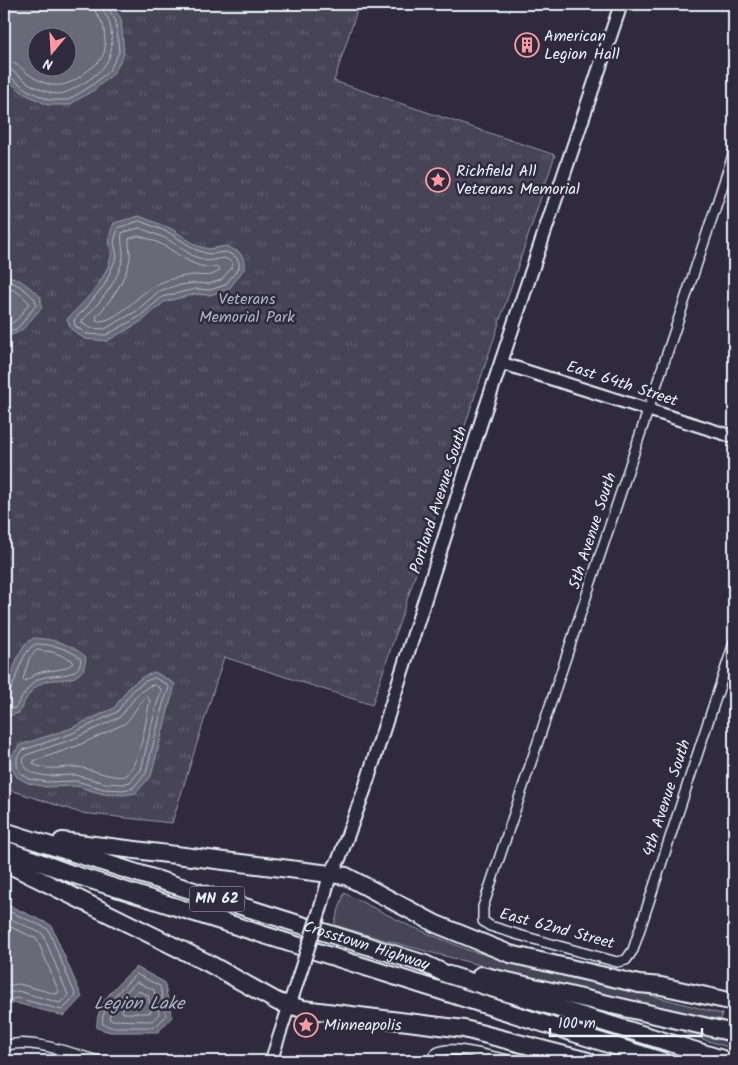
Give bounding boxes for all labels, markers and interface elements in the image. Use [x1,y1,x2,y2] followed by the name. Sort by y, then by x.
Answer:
[544,24,620,67] place label: American Legion Hall
[28,28,78,78] north arrow
[514,32,540,58] building icon: American Legion Hall
[41,52,56,75] text: N
[456,159,580,202] place label: Richfield All Veterans Memorial
[425,167,451,193] place icon: Richfield All Veterans Memorial
[199,287,295,330] park label: Veterans Memorial Park
[563,354,682,414] street label: East 64th Street
[403,423,475,577] street label: Portland Avenue South
[562,469,624,593] street label: 5th Avenue South
[636,736,698,860] street label: 4th Avenue South
[190,886,244,912] road number: MN 62
[497,902,618,957] street label: East 62nd Street
[300,914,435,977] street label: Crosstown Highway
[94,990,186,1019] water label: Legion Lake
[550,1005,703,1037] scale bar
[293,1012,319,1038] place icon: Minneapolis
[558,1012,596,1036] text: 100 m
[324,1013,402,1038] place label: Minneapolis

